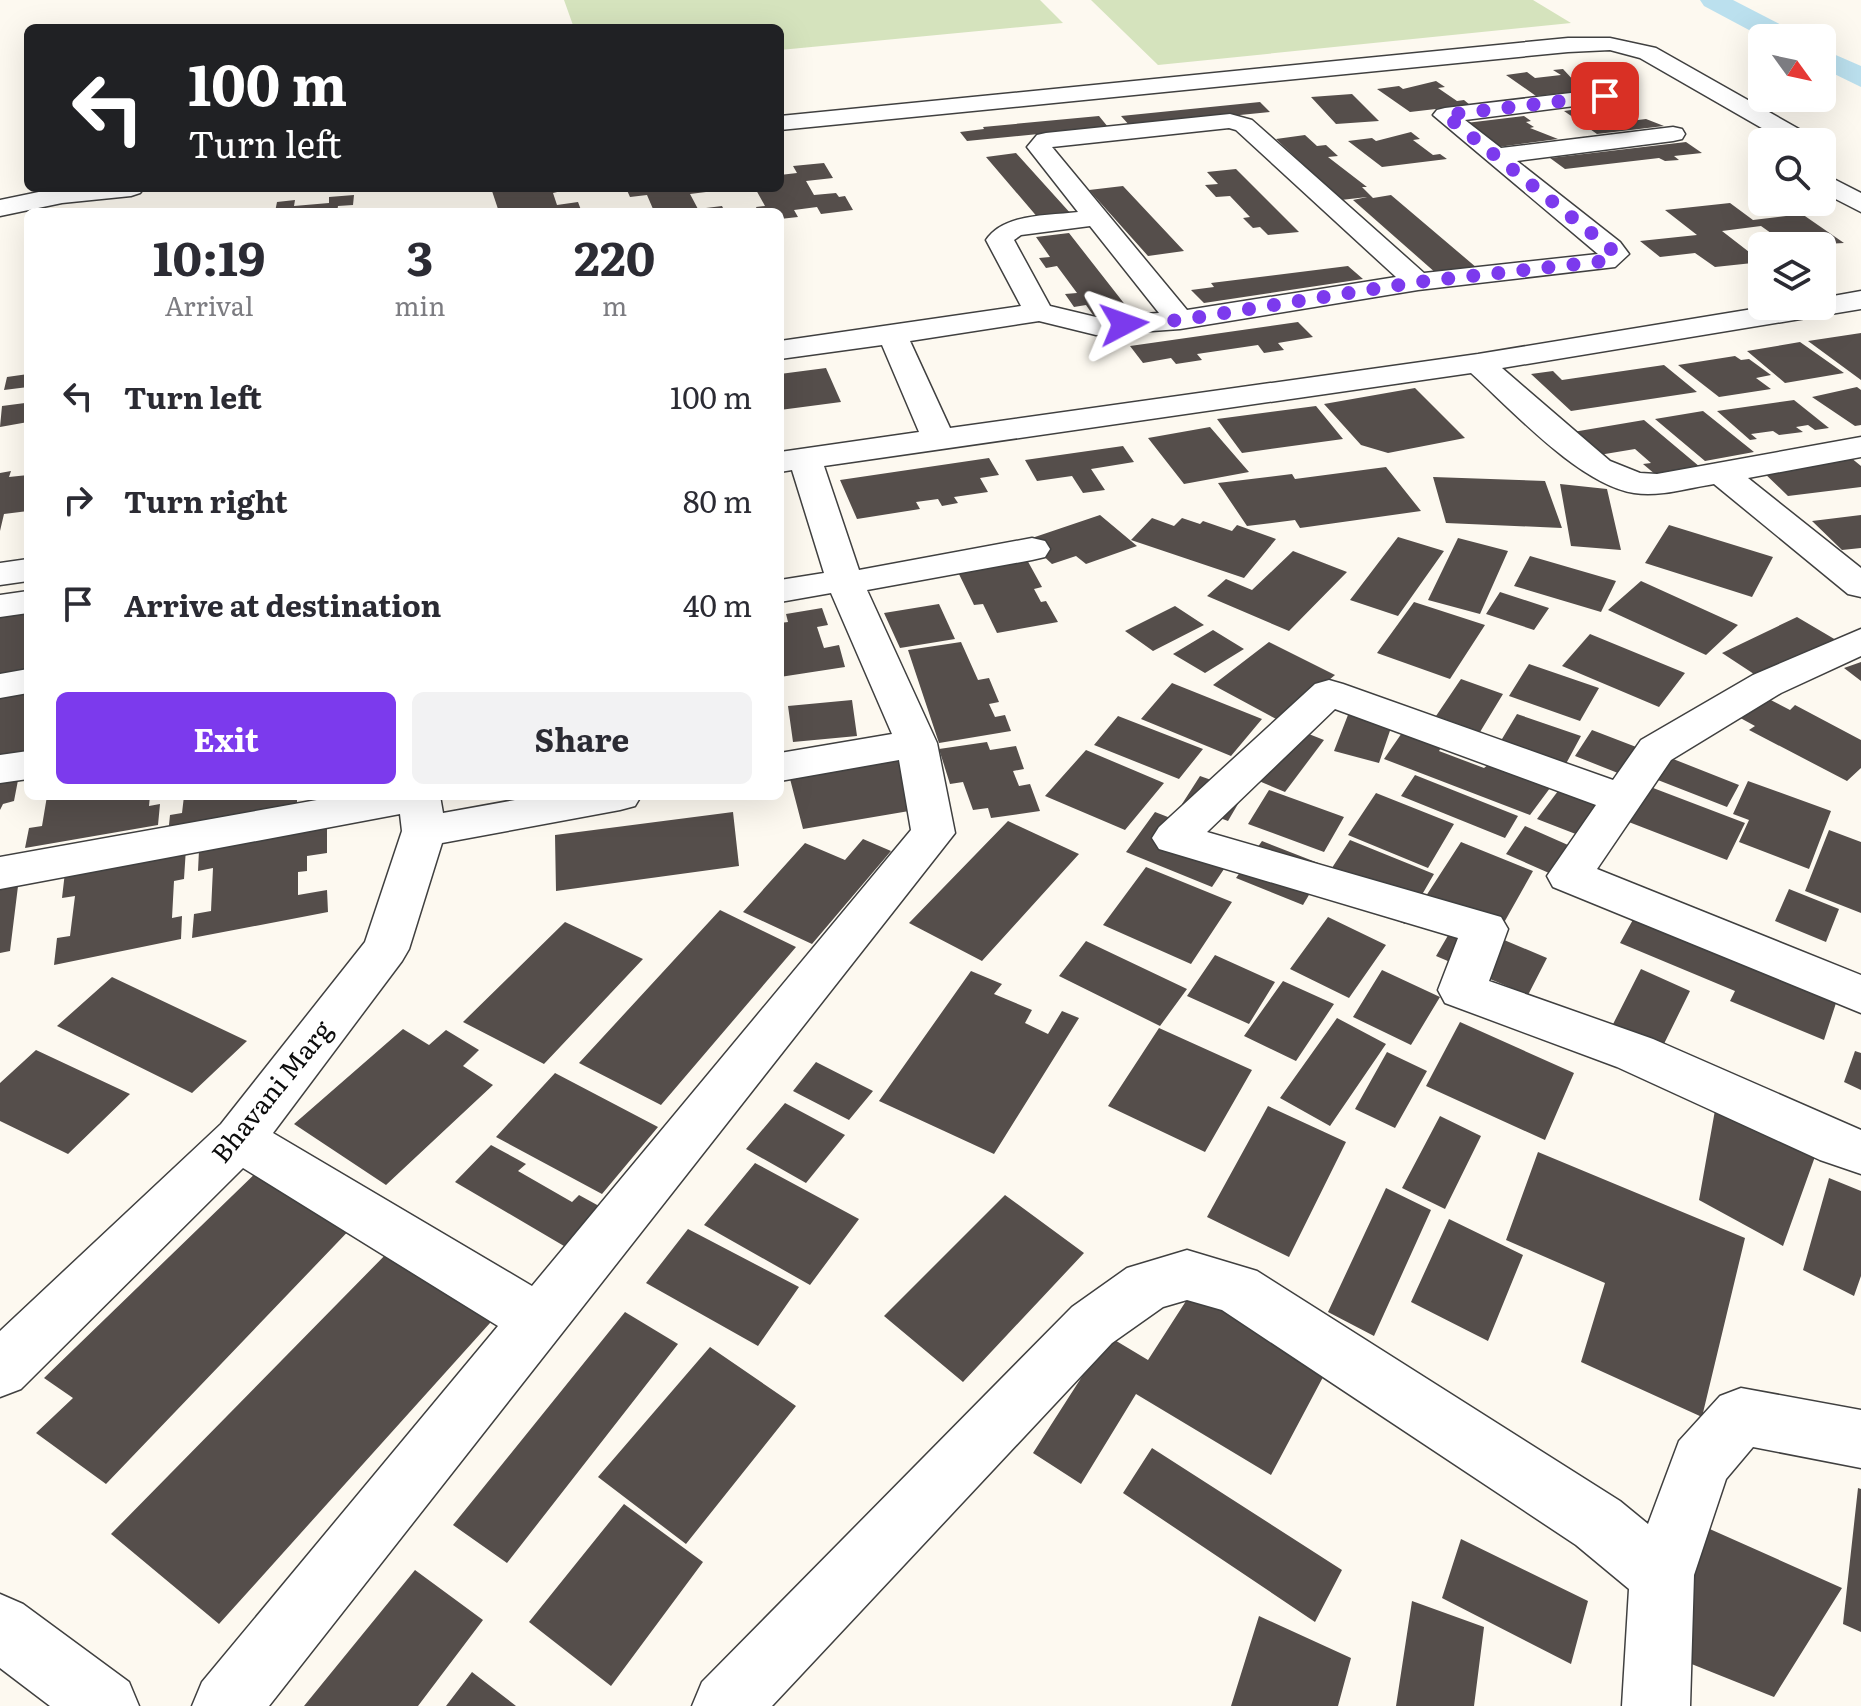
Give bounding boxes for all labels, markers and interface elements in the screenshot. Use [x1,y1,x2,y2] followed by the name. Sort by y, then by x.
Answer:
[1748,24,1836,112] north arrow
[1748,24,1836,320] map controls
[188,40,347,123] text: 100 m
[56,56,160,160] icon: left
[1571,62,1639,130] pin
[1583,74,1627,118] icon: arrive
[188,116,342,169] text: Turn left
[1748,128,1836,216] button: search
[153,220,266,291] text: 10:19
[406,220,433,291] text: 3
[574,220,655,291] text: 220
[1748,232,1836,320] button: layers
[1082,282,1166,366] position arrow
[165,285,254,324] text: Arrival
[394,285,445,324] text: min
[602,285,627,324] text: m
[56,374,100,418] icon: left
[124,374,262,418] text: Turn left
[670,374,752,418] text: 100 m
[56,478,100,522] icon: right
[124,478,288,522] text: Turn right
[683,478,752,522] text: 80 m
[56,582,100,626] icon: arrive
[124,582,441,626] text: Arrive at destination
[683,582,752,626] text: 40 m
[56,692,396,784] button: Exit
[412,692,752,784] button: Share
[200,1010,340,1170] street label: Bhavani Marg

